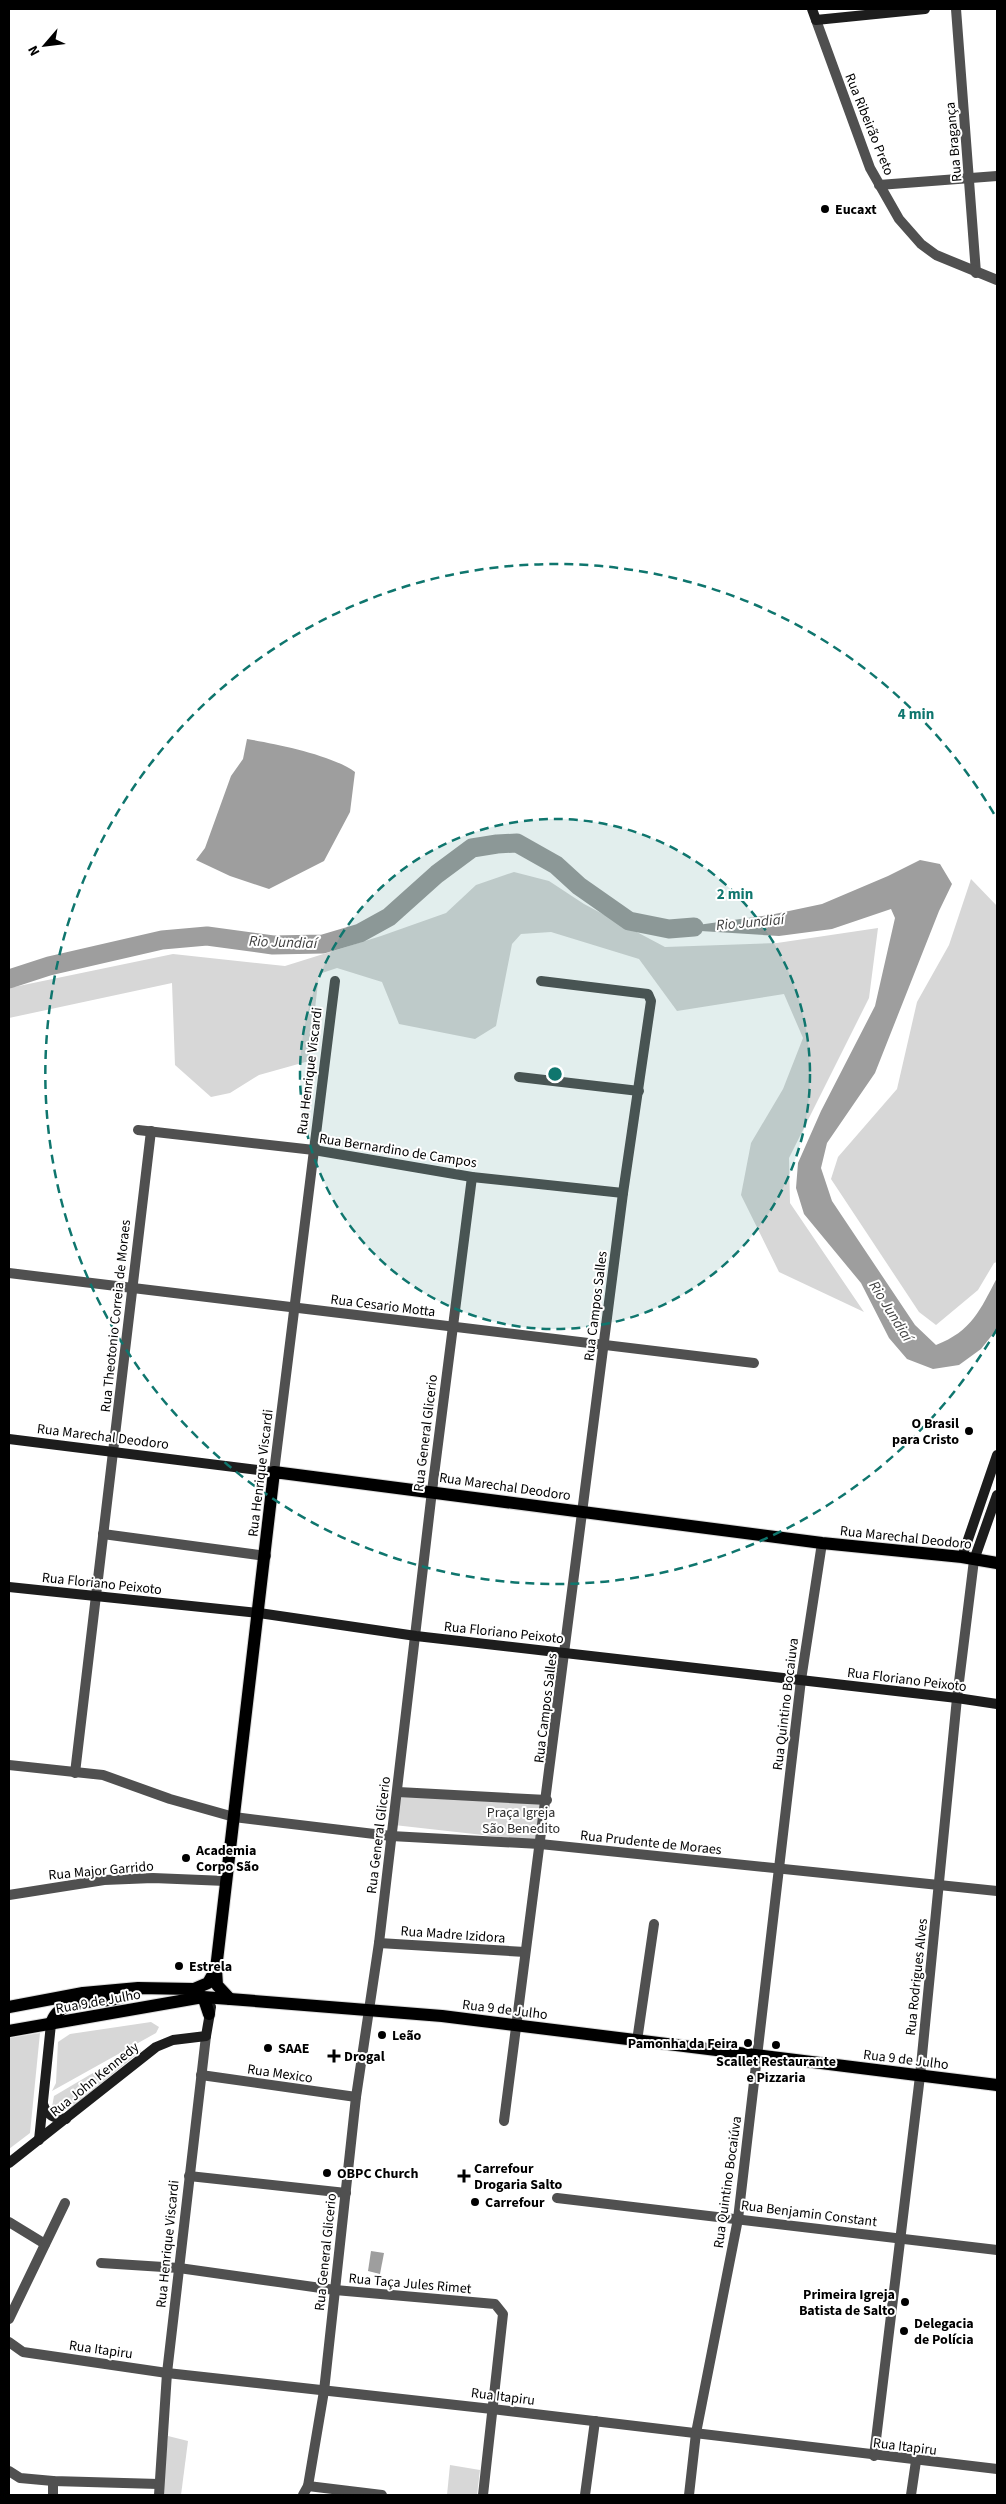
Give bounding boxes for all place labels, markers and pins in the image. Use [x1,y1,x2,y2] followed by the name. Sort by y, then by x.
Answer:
[835,200,877,220] place label: Eucaxt
[819,203,831,215] marker: Eucaxt
[546,1065,564,1083] centre of rings
[892,1414,959,1450] place label: O Brasil para Cristo
[963,1425,975,1437] marker: O Brasil para Cristo
[195,1841,259,1877] place label: Academia Corpo São
[180,1852,192,1864] marker: Academia Corpo São
[189,1957,232,1977] place label: Estrela
[173,1960,185,1972] marker: Estrela
[392,2026,422,2046] place label: Leão
[376,2029,388,2041] marker: Leão
[628,2034,738,2054] place label: Pamonha da Feira
[742,2037,754,2049] marker: Pamonha da Feira
[278,2039,309,2059] place label: SAAE
[770,2039,782,2051] marker: Scallet Restaurante e Pizzaria
[262,2042,274,2054] marker: SAAE
[344,2047,385,2067] place label: Drogal
[328,2050,340,2062] marker: Drogal
[716,2052,836,2088] place label: Scallet Restaurante e Pizzaria
[474,2159,563,2195] place label: Carrefour Drogaria Salto
[337,2164,418,2184] place label: OBPC Church
[321,2167,333,2179] marker: OBPC Church
[458,2170,470,2182] marker: Carrefour Drogaria Salto
[485,2193,545,2213] place label: Carrefour
[469,2196,481,2208] marker: Carrefour
[799,2285,895,2321] place label: Primeira Igreja Batista de Salto
[899,2296,911,2308] marker: Primeira Igreja Batista de Salto
[914,2314,974,2350] place label: Delegacia de Polícia
[898,2325,910,2337] marker: Delegacia de Polícia

